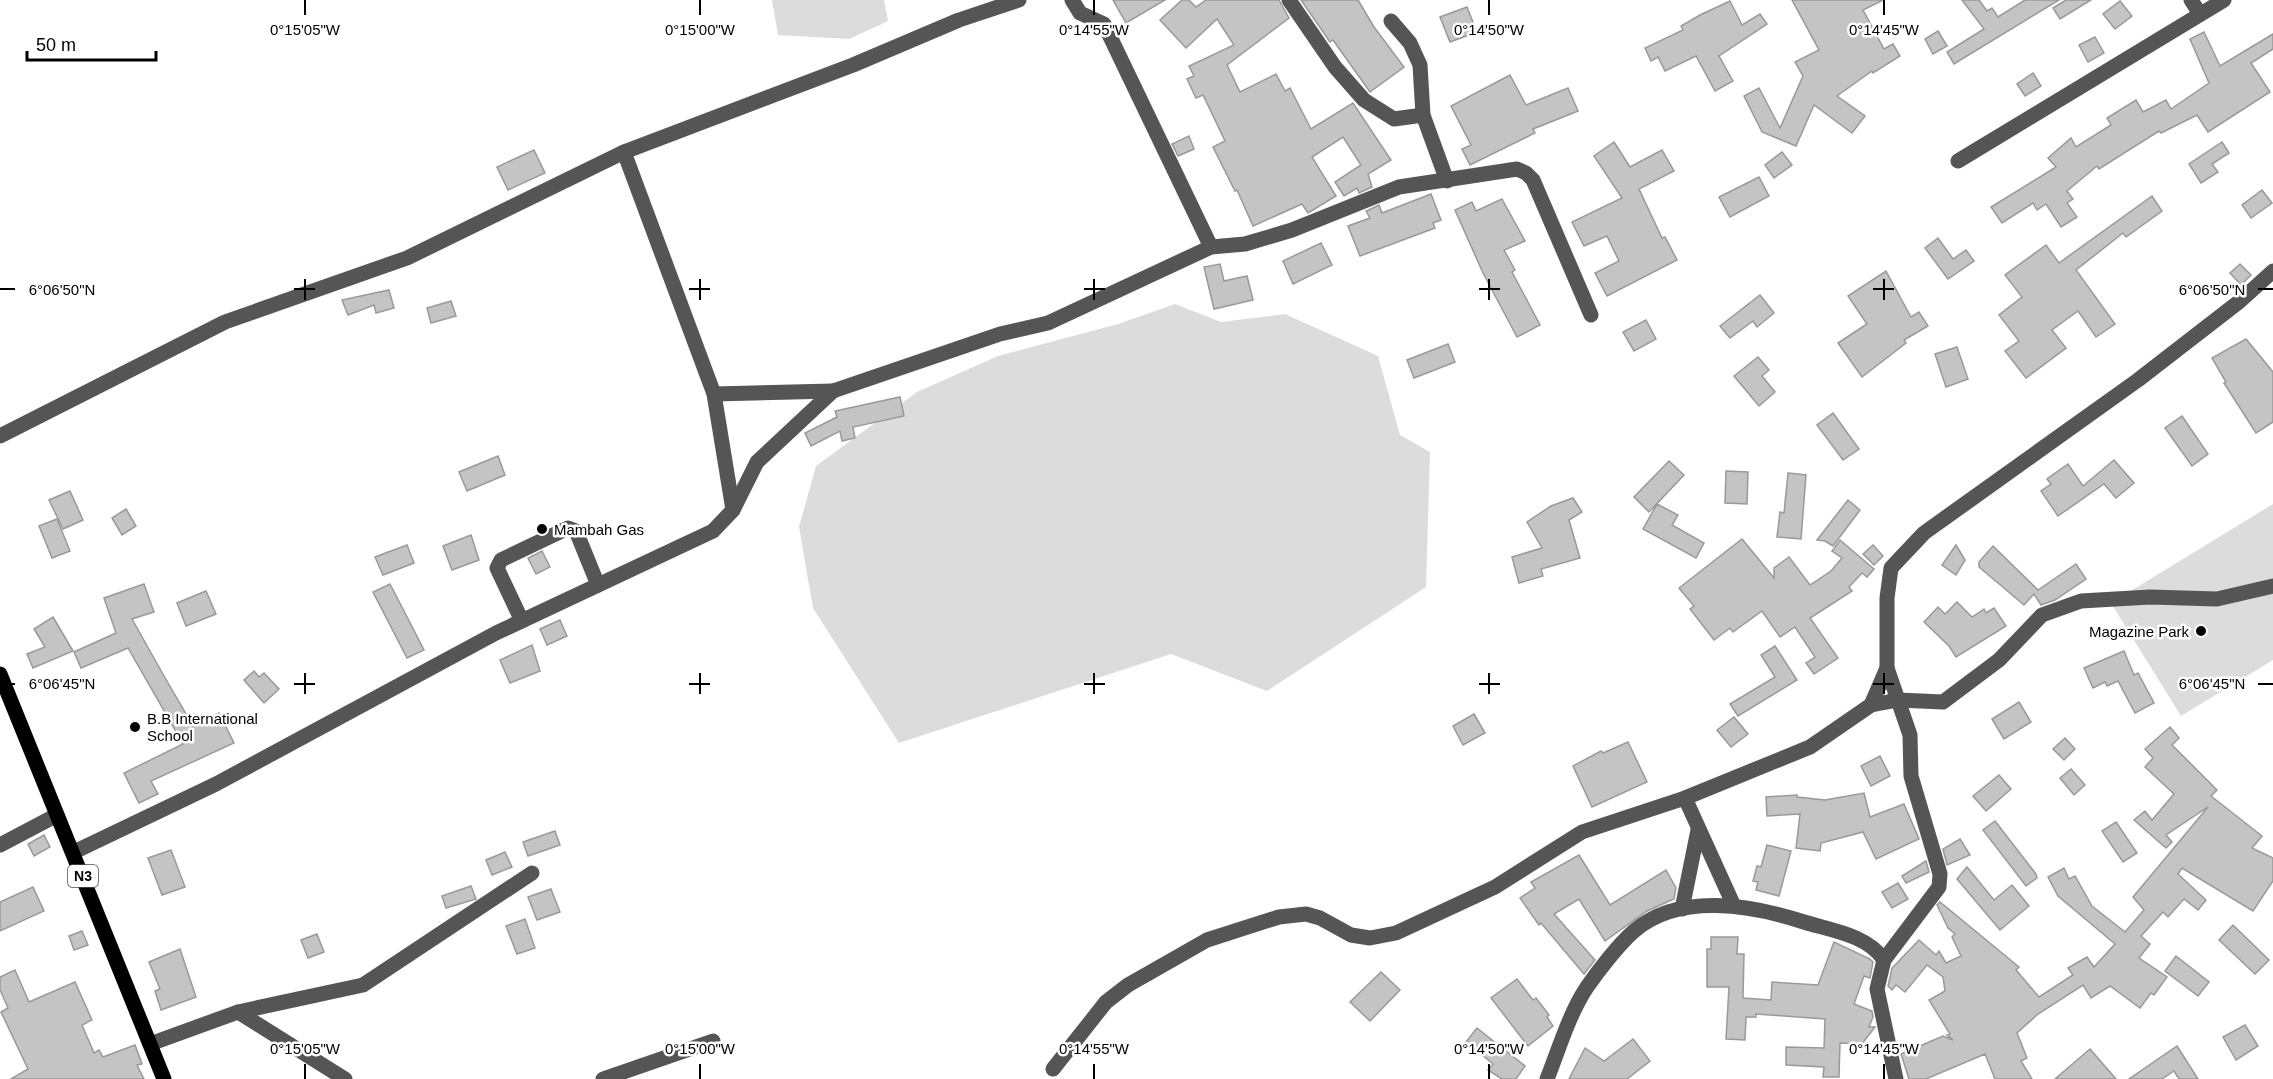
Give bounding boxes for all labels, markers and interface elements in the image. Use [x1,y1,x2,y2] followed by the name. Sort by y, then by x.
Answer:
[270,21,341,38] text: 0°15'05"W
[665,21,736,38] text: 0°15'00"W
[1059,21,1130,38] text: 0°14'55"W
[1454,21,1525,38] text: 0°14'50"W
[1849,21,1920,38] text: 0°14'45"W
[27,24,156,62] scale bar
[36,35,76,55] text: 50 m
[29,281,95,298] text: 6°06'50"N
[2179,281,2245,298] text: 6°06'50"N
[554,521,644,538] place label: Mambah Gas
[535,522,549,536] marker: Mambah Gas
[2089,623,2189,640] place label: Magazine Park
[2194,624,2208,638] marker: Magazine Park
[29,675,95,692] text: 6°06'45"N
[2179,675,2245,692] text: 6°06'45"N
[147,710,258,744] place label: B.B International School
[128,720,142,734] marker: B.B International School
[68,865,98,887] road number: N3
[270,1040,341,1057] text: 0°15'05"W
[665,1040,736,1057] text: 0°15'00"W
[1059,1040,1130,1057] text: 0°14'55"W
[1454,1040,1525,1057] text: 0°14'50"W
[1849,1040,1920,1057] text: 0°14'45"W

